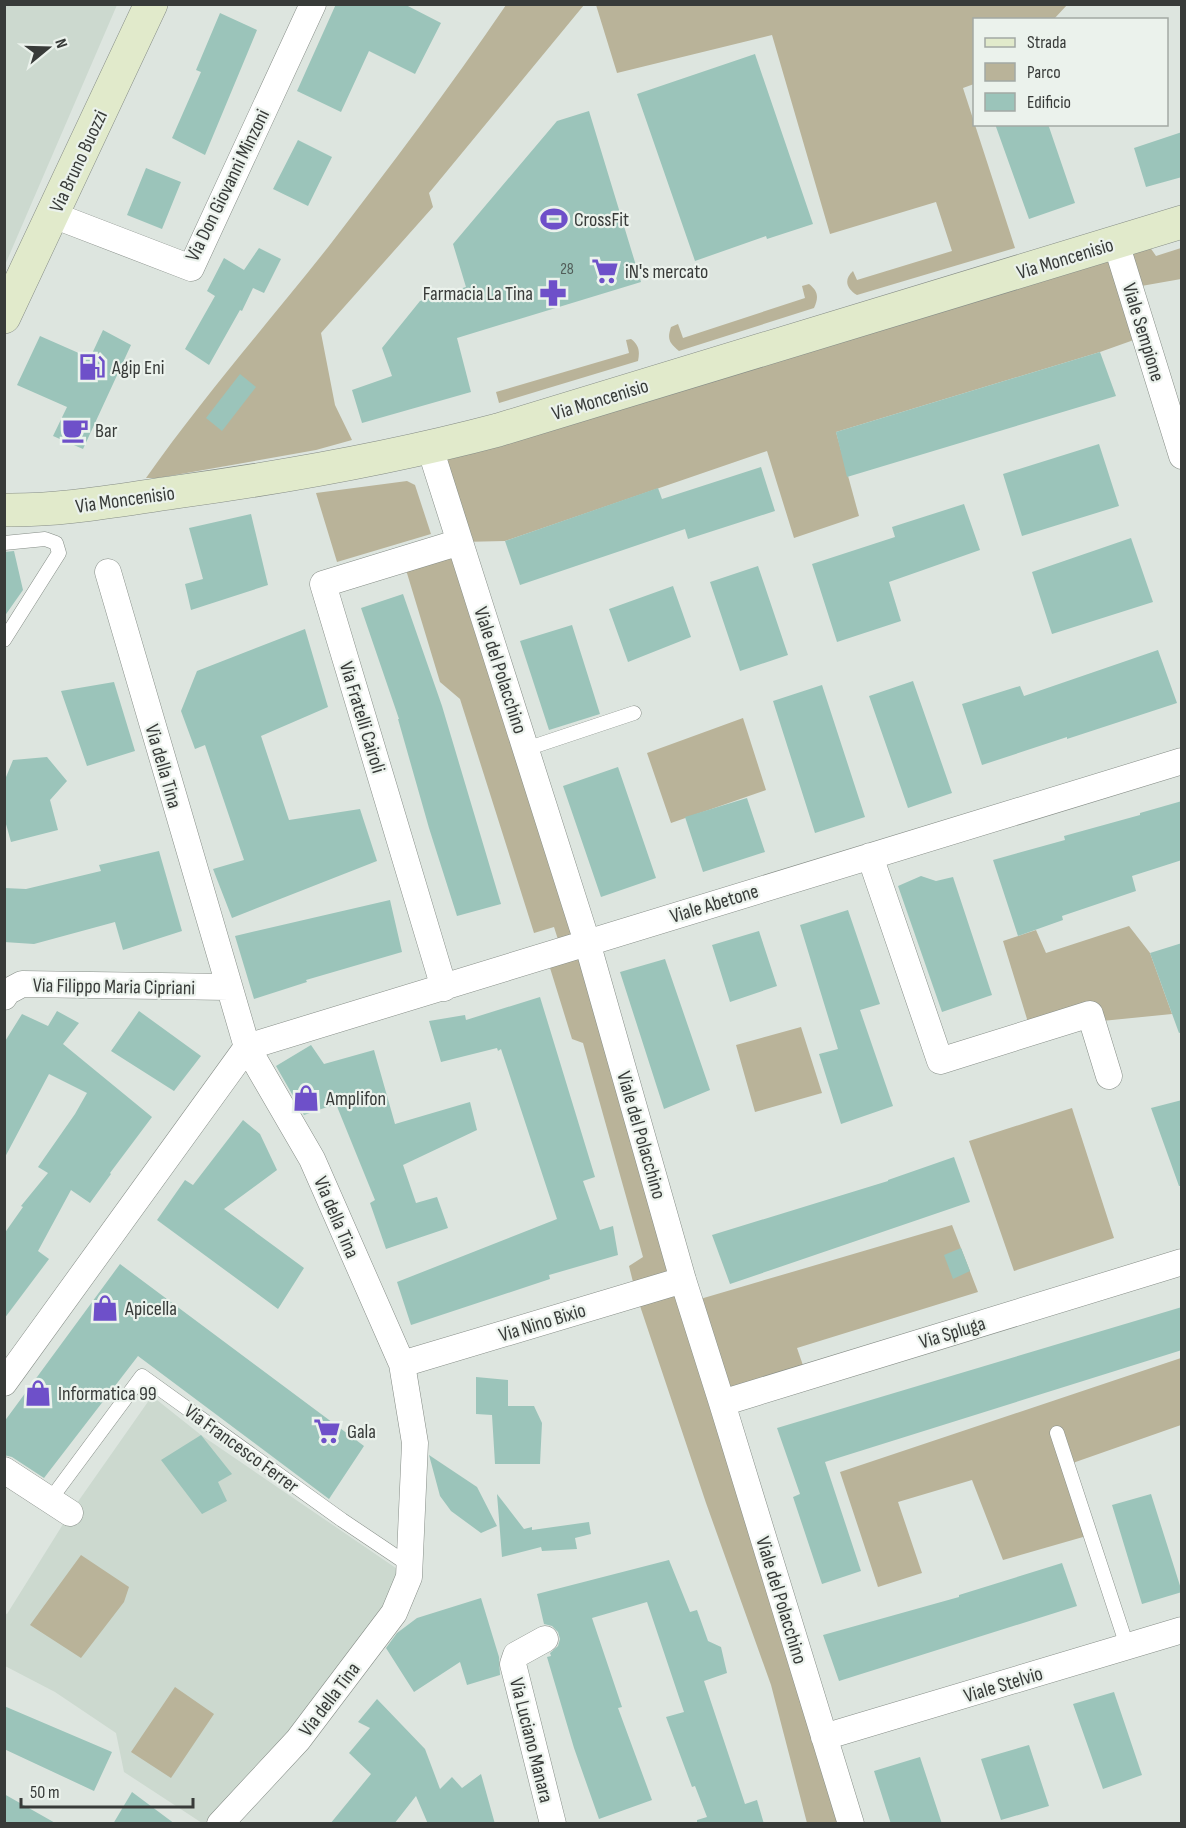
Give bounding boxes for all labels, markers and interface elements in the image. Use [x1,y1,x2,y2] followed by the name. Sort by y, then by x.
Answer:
[18,18,78,78] north arrow
[973,18,1168,126] legend
[1027,32,1067,53] text: Strada
[50,36,71,51] text: N
[1027,62,1061,83] text: Parco
[1027,92,1071,113] text: Edificio
[45,106,113,216] street label: Via Bruno Buozzi
[181,106,275,265] street label: Via Don Giovanni Minzoni
[539,204,569,234] sports icon: CrossFit
[574,208,629,232] place label: CrossFit
[1014,233,1117,285] street label: Via Moncenisio
[590,256,620,286] supermarket icon: iN's mercato
[560,260,574,279] house number: 28
[625,260,708,284] place label: iN's mercato
[538,278,568,308] pharmacy icon: Farmacia La Tina
[1117,280,1169,384] street label: Viale Sempione
[423,282,533,306] place label: Farmacia La Tina
[77,352,107,382] fuel station icon: Agip Eni
[111,356,165,380] place label: Agip Eni
[549,374,652,426] street label: Via Moncenisio
[60,415,90,445] cafe icon: Bar
[95,419,118,443] place label: Bar
[74,481,176,519] street label: Via Moncenisio
[468,604,532,737] street label: Viale del Polacchino
[334,659,390,776] street label: Via Fratelli Cairoli
[140,721,186,811] street label: Via della Tina
[667,879,761,929] street label: Viale Abetone
[33,974,195,1000] street label: Via Filippo Maria Cipriani
[611,1069,671,1202] street label: Viale del Polacchino
[291,1083,321,1113] shop icon: Amplifon
[325,1087,386,1111] place label: Amplifon
[308,1173,364,1262] street label: Via della Tina
[90,1293,120,1323] shop icon: Apicella
[124,1297,177,1321] place label: Apicella
[496,1298,589,1348] street label: Via Nino Bixio
[916,1312,988,1354] street label: Via Spluga
[23,1378,53,1408] shop icon: Informatica 99
[58,1382,157,1406] place label: Informatica 99
[179,1399,304,1499] street label: Via Francesco Ferrer
[312,1416,342,1446] supermarket icon: Gala
[347,1420,376,1444] place label: Gala
[750,1534,812,1667] street label: Viale del Polacchino
[294,1658,365,1741] street label: Via della Tina
[961,1662,1046,1708] street label: Viale Stelvio
[504,1675,558,1805] street label: Via Luciano Manara
[21,1771,194,1809] scale bar
[30,1782,60,1803] text: 50 m

